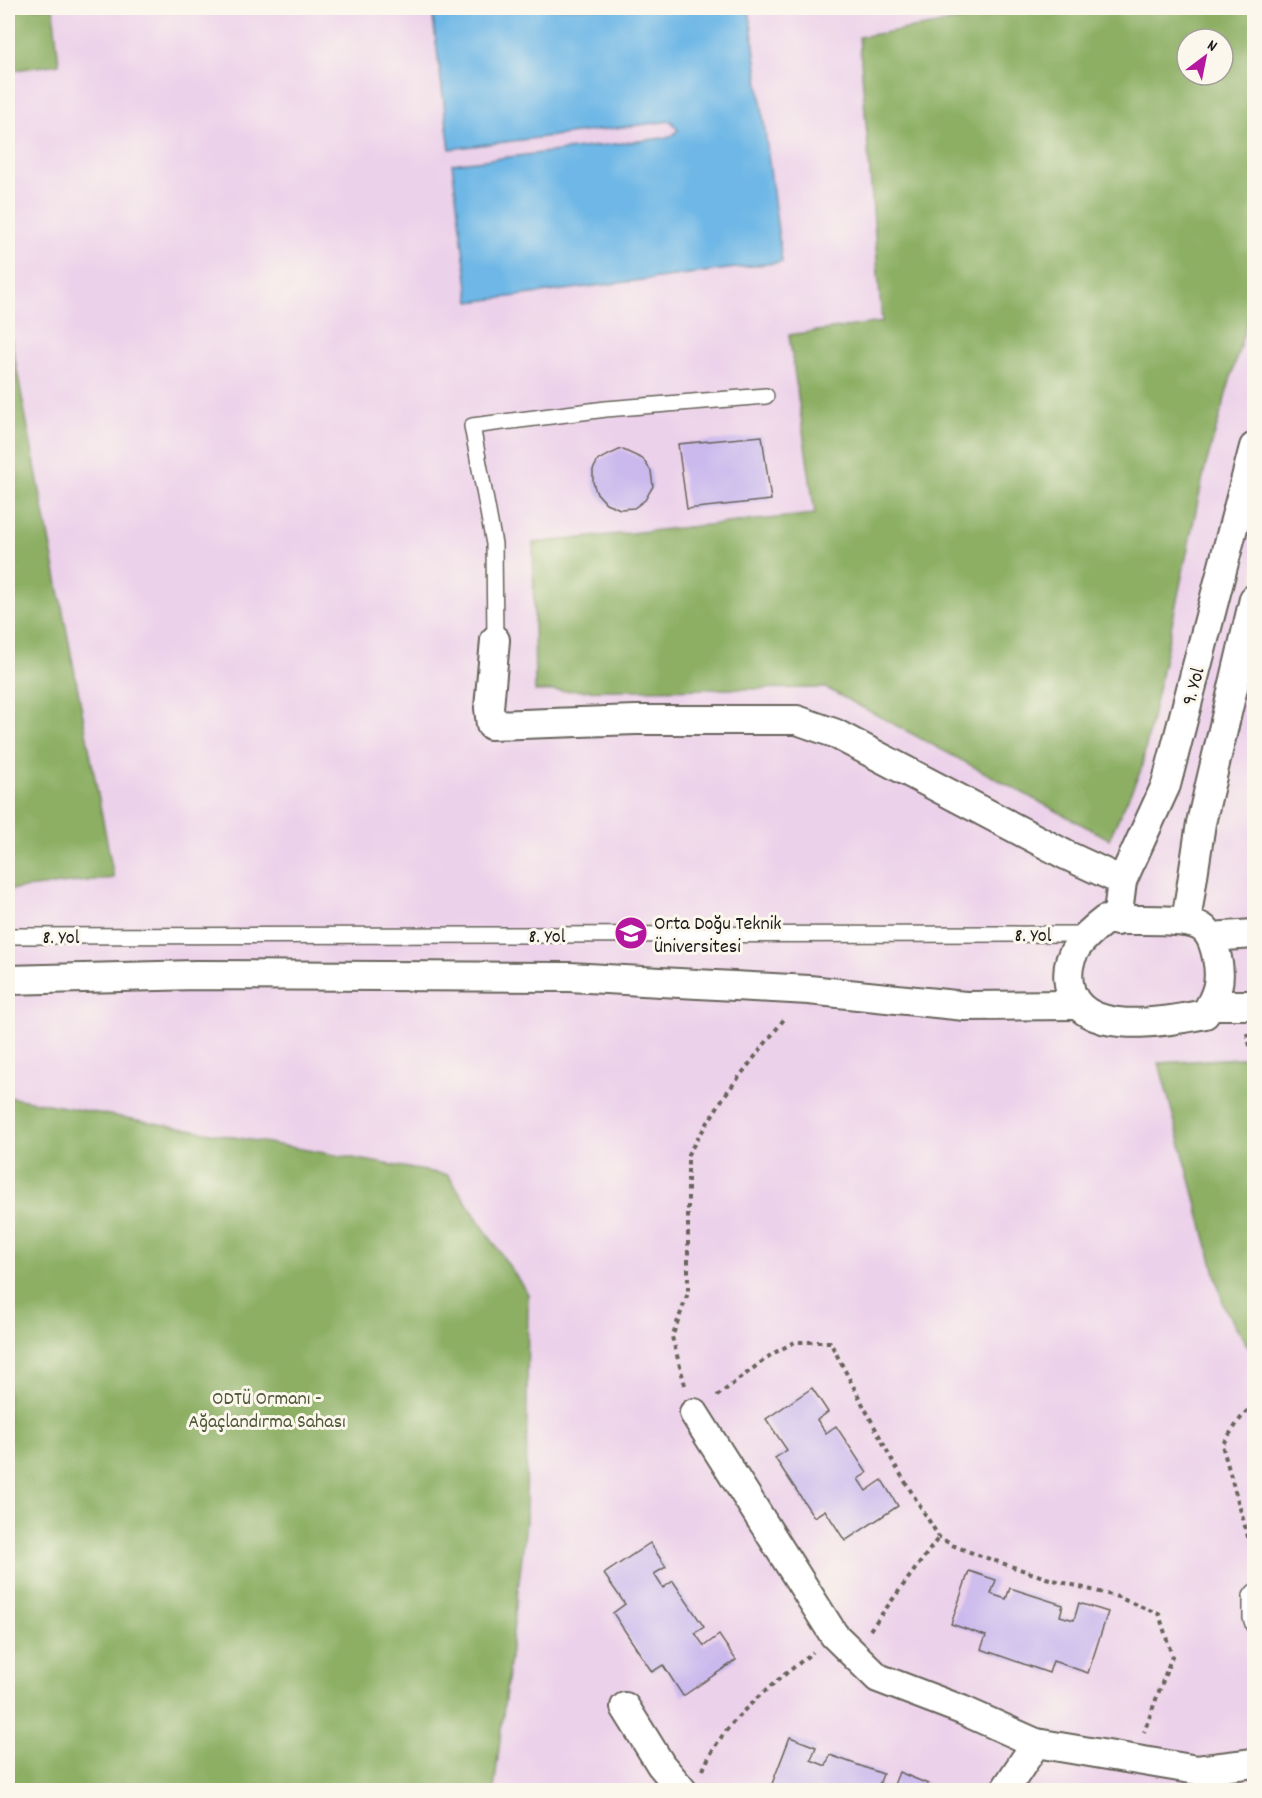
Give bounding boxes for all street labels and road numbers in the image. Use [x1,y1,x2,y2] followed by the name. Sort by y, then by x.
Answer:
[1176,665,1213,709] street label: 9. Yol
[1015,923,1052,951] street label: 8. Yol
[529,924,566,952] street label: 8. Yol
[43,925,80,953] street label: 8. Yol

